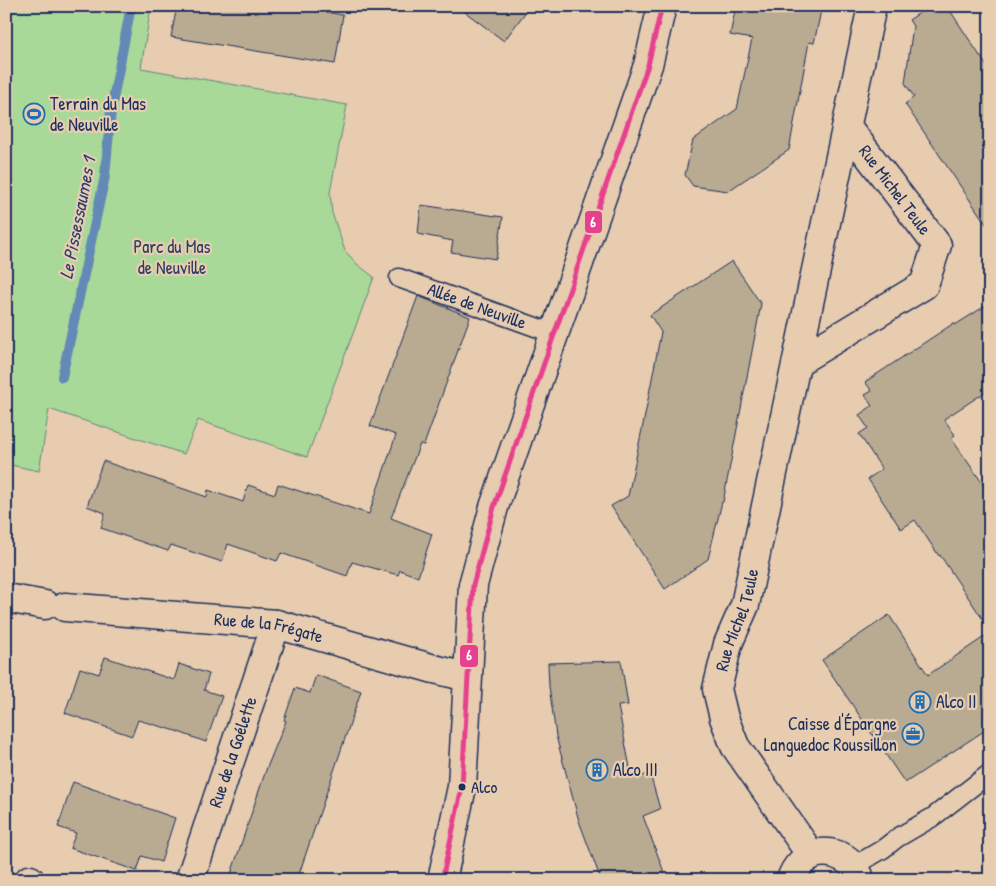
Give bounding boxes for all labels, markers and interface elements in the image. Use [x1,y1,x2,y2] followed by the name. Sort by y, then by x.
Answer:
[50,91,146,137] place label: Terrain du Mas de Neuville
[22,102,46,126] sports icon: Terrain du Mas de Neuville
[853,140,938,240] street label: Rue Michel Teule
[52,152,102,281] water label: Le Pissessaumes 1
[584,210,603,234] line badge: 6
[590,212,596,231] text: 6
[134,234,210,280] park label: Parc du Mas de Neuville
[424,276,530,335] street label: Allée de Neuville
[709,566,764,674] street label: Rue Michel Teule
[213,606,326,649] street label: Rue de la Frégate
[459,644,479,668] line badge: 6
[466,645,472,664] text: 6
[936,689,976,714] place label: Alco II
[908,690,932,714] building icon: Alco II
[202,693,263,811] street label: Rue de la Goélette
[764,711,897,757] place label: Caisse d'Épargne Languedoc Roussillon
[901,722,925,746] office icon: Caisse d'Épargne Languedoc Roussillon
[613,757,658,782] place label: Alco III
[585,758,609,782] building icon: Alco III
[471,775,497,798] place label: Alco
[457,782,467,792] marker: Alco

